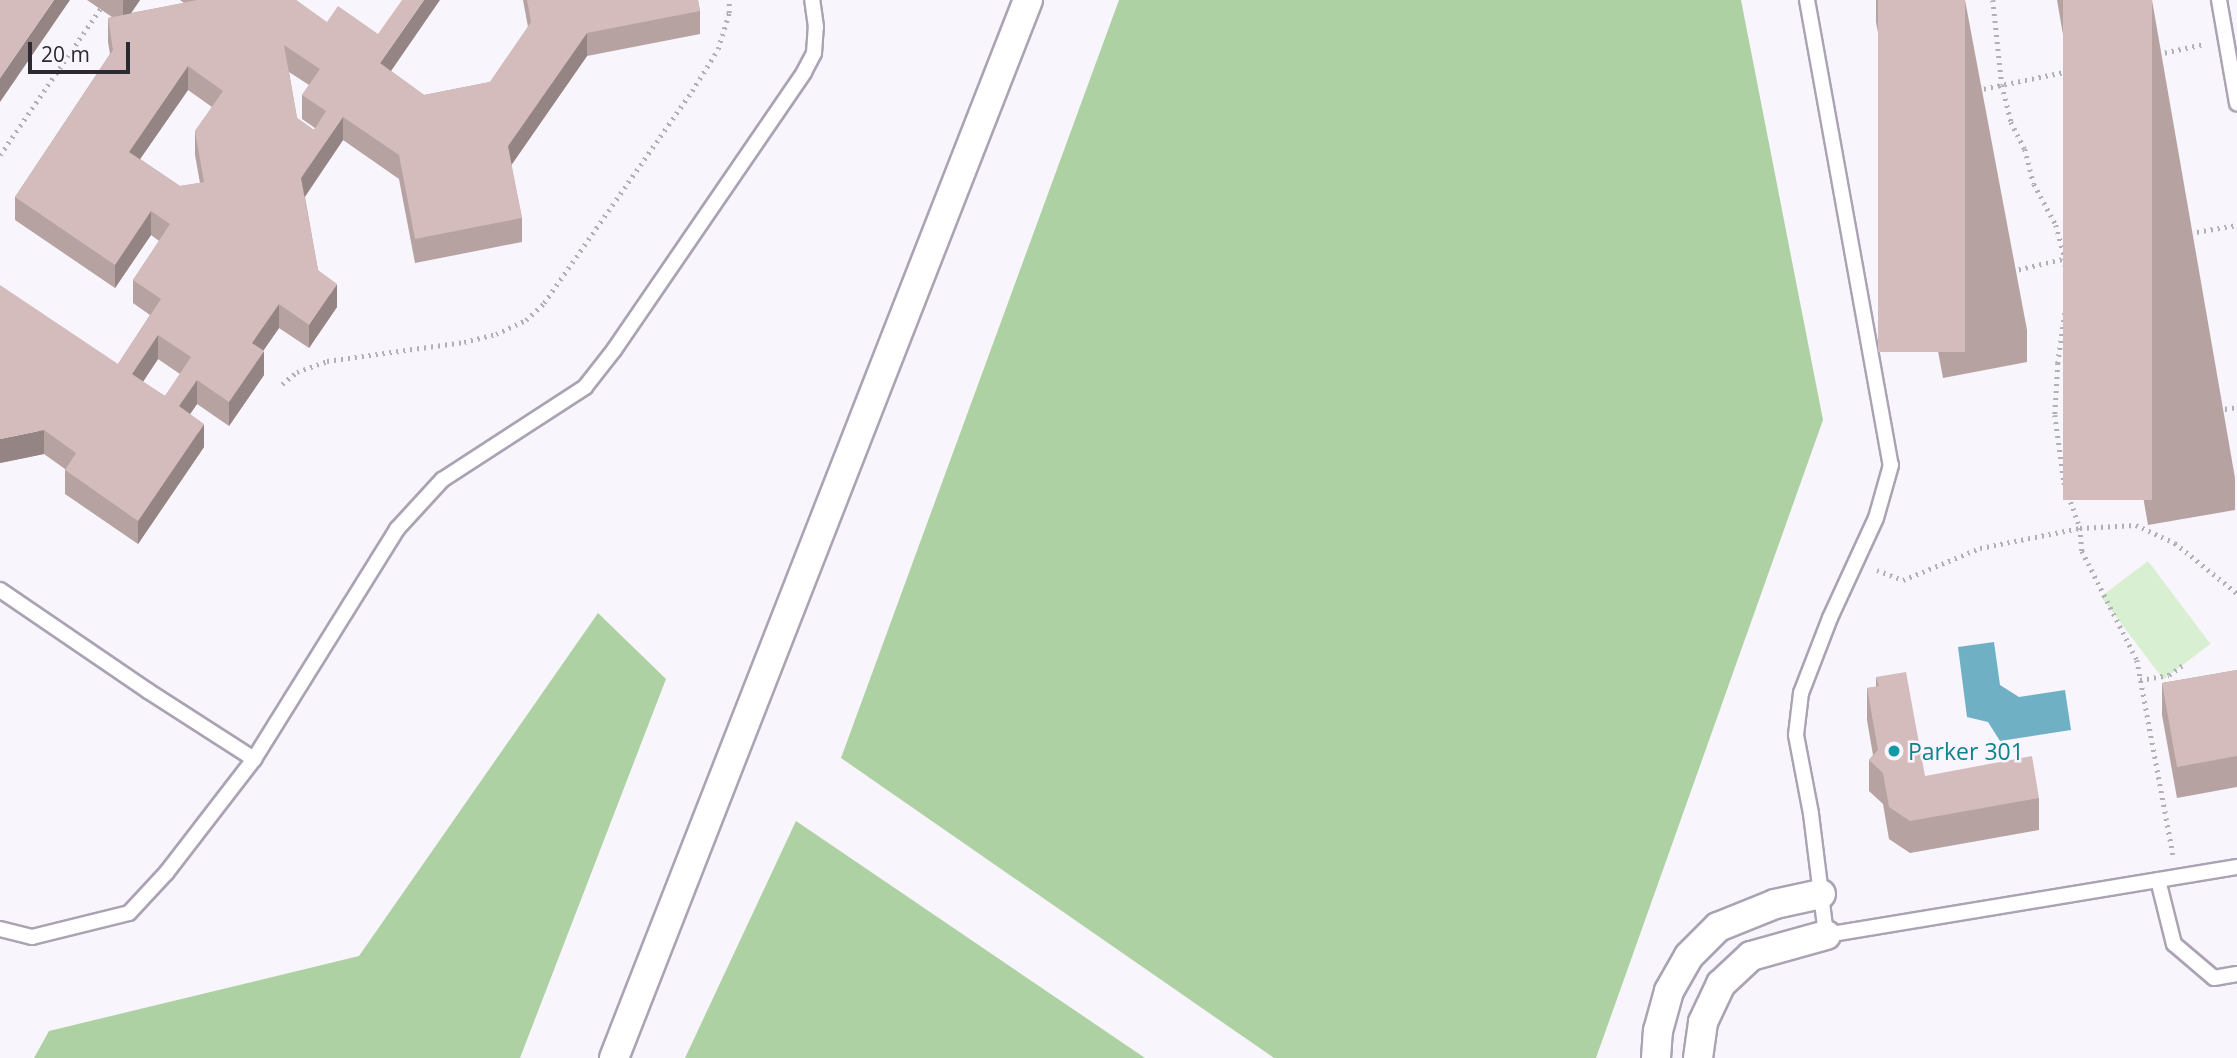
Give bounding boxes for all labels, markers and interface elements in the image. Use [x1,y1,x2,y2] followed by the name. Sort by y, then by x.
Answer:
[32,28,133,72] scale bar
[41,40,90,68] text: 20 m
[1908,737,2024,765] place label: Parker 301
[1886,743,1902,759] marker: Parker 301

